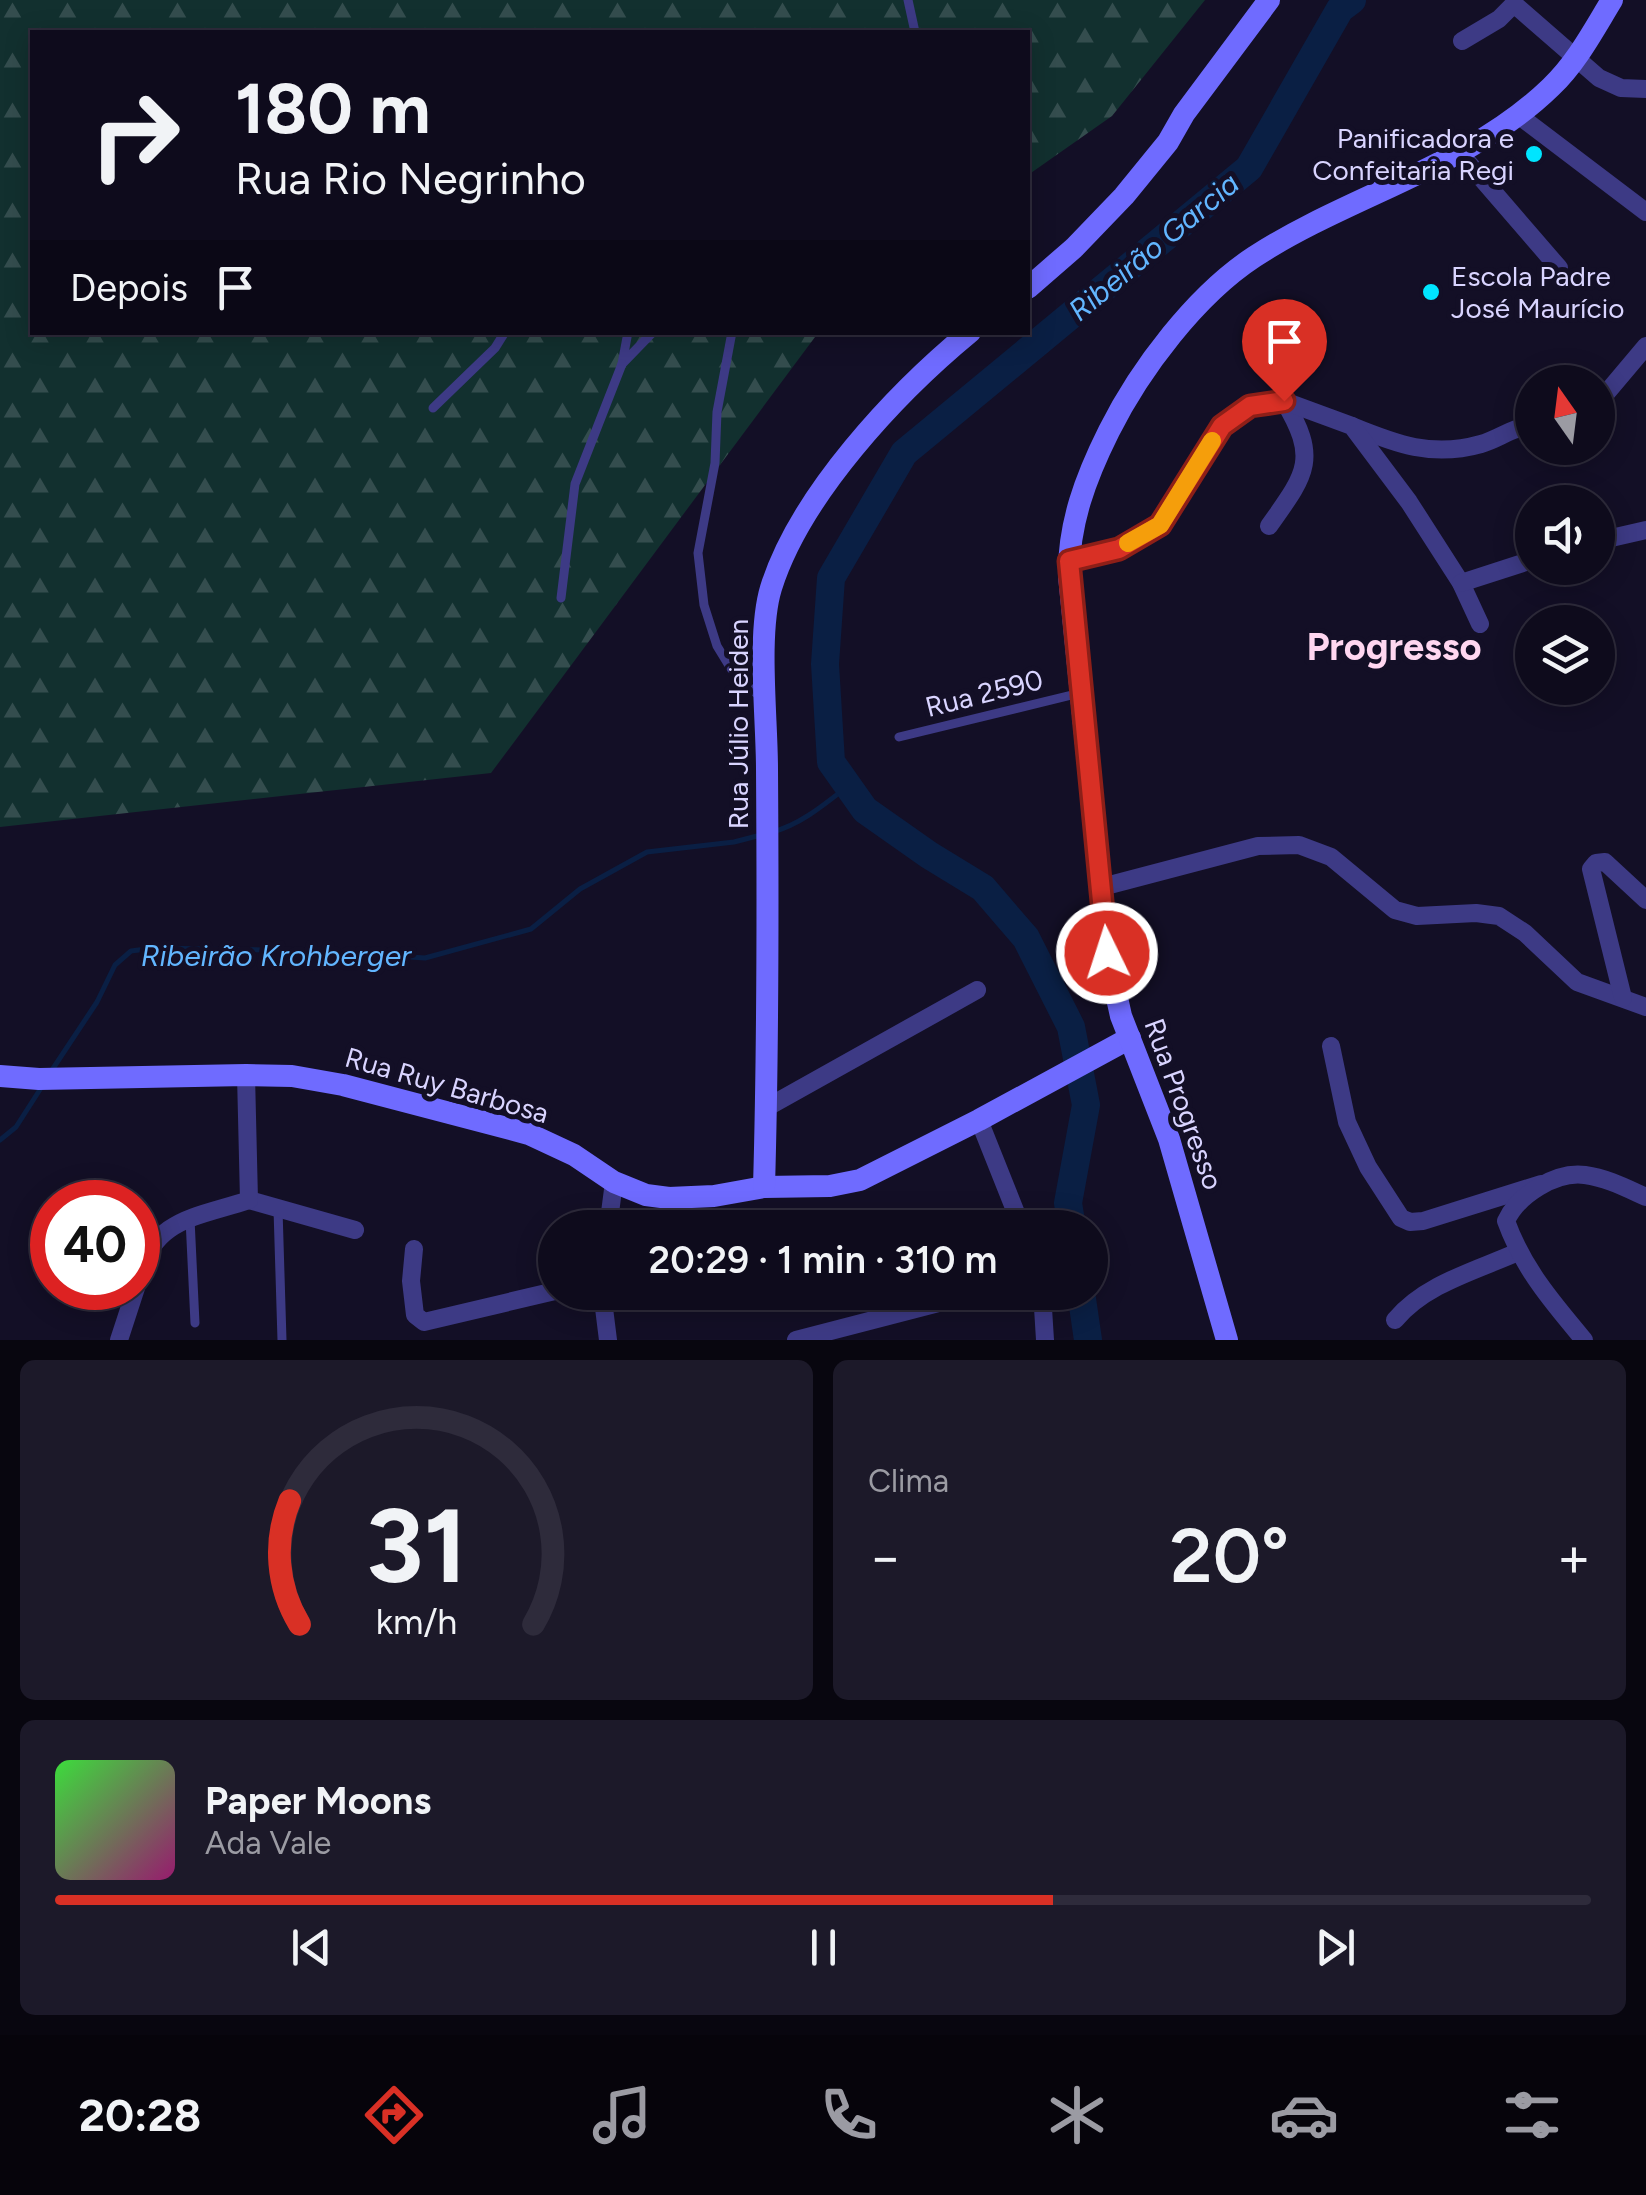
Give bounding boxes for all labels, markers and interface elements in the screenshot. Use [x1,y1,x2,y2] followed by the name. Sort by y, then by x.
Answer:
[235,66,430,151] text: 180 m
[70,70,200,200] icon: right
[1312,121,1514,187] place label: Panificadora e Confeitaria Regi
[1523,143,1545,165] marker: Panificadora e Confeitaria Regi
[235,151,586,205] text: Rua Rio Negrinho
[1061,165,1246,329] water label: Ribeirão Garcia
[1451,259,1624,325] place label: Escola Padre José Maurício
[208,260,263,315] icon: arrive
[70,265,188,311] text: Depois
[1420,281,1442,303] marker: Escola Padre José Maurício
[1242,299,1327,402] pin
[1257,314,1312,369] icon: arrive
[1515,365,1615,465] north arrow
[1515,365,1615,705] map controls
[1515,485,1615,585] button: sound
[1515,605,1615,705] button: layers
[721,619,755,829] street label: Rua Júlio Heiden
[1306,624,1482,670] district label: Progresso
[922,662,1046,724] street label: Rua 2590
[1055,901,1159,1005] position arrow
[141,937,413,974] water label: Ribeirão Krohberger
[1137,1014,1231,1194] street label: Rua Progresso
[341,1040,553,1130] street label: Rua Ruy Barbosa
[30,1180,160,1310] speed limit sign: 40
[649,1237,997,1283] text: 20:29 · 1 min · 310 m
[868,1462,949,1500] text: Clima
[366,1483,467,1608] text: 31
[1170,1511,1289,1601] text: 20°
[868,1524,902,1590] text: −
[1557,1524,1591,1590] text: +
[376,1600,457,1643] text: km/h
[205,1778,431,1824] text: Paper Moons
[205,1824,331,1862] text: Ada Vale
[284,1920,339,1975] icon: previous
[796,1920,851,1975] icon: pause
[1308,1920,1363,1975] icon: next
[359,2080,429,2150] icon: directions
[587,2080,657,2150] icon: music
[814,2080,884,2150] icon: phone
[1042,2080,1112,2150] icon: climate
[1269,2080,1339,2150] icon: car
[1497,2080,1567,2150] icon: filters
[79,2088,201,2142] text: 20:28

